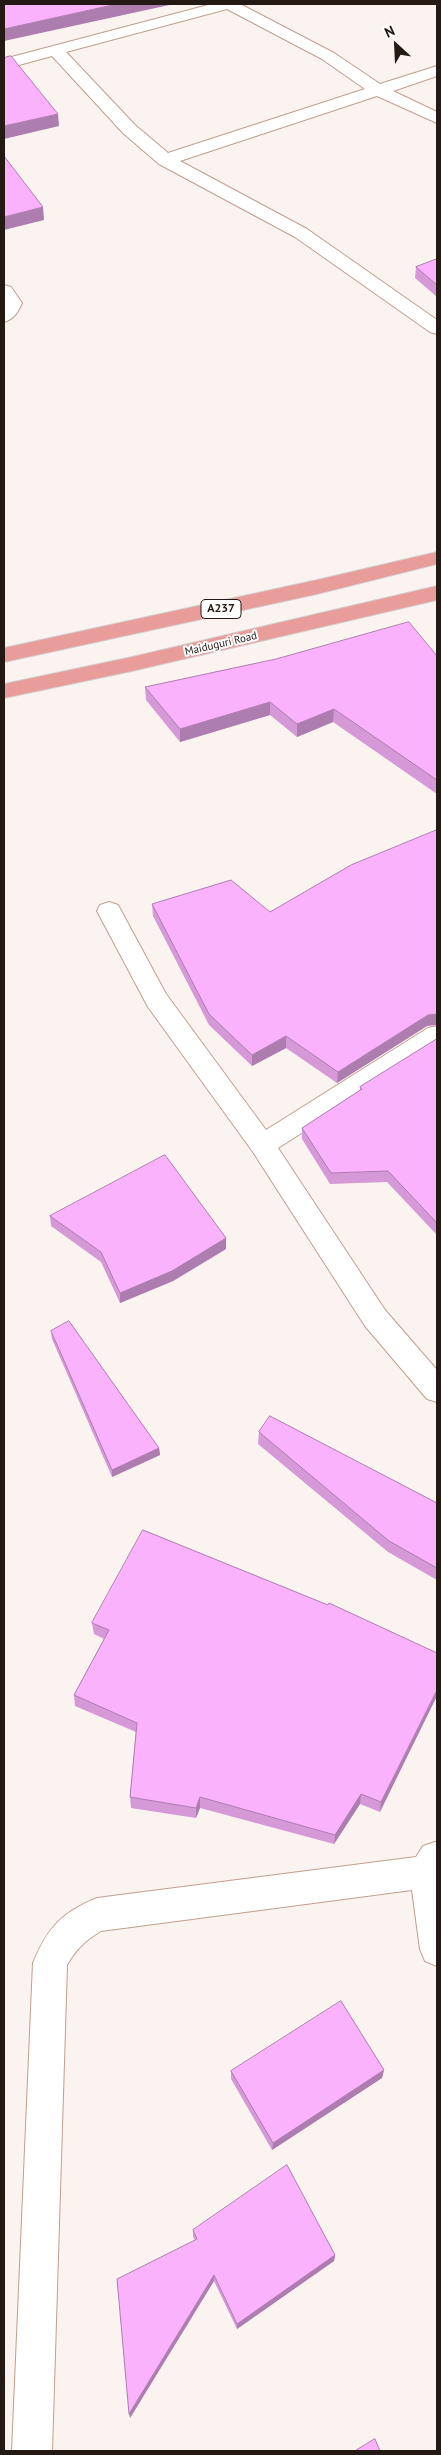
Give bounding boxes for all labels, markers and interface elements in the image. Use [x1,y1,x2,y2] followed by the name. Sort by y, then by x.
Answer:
[371,20,421,70] north arrow
[382,21,398,42] text: N
[201,600,241,618] road number: A237
[184,629,258,659] street label: Maiduguri Road

